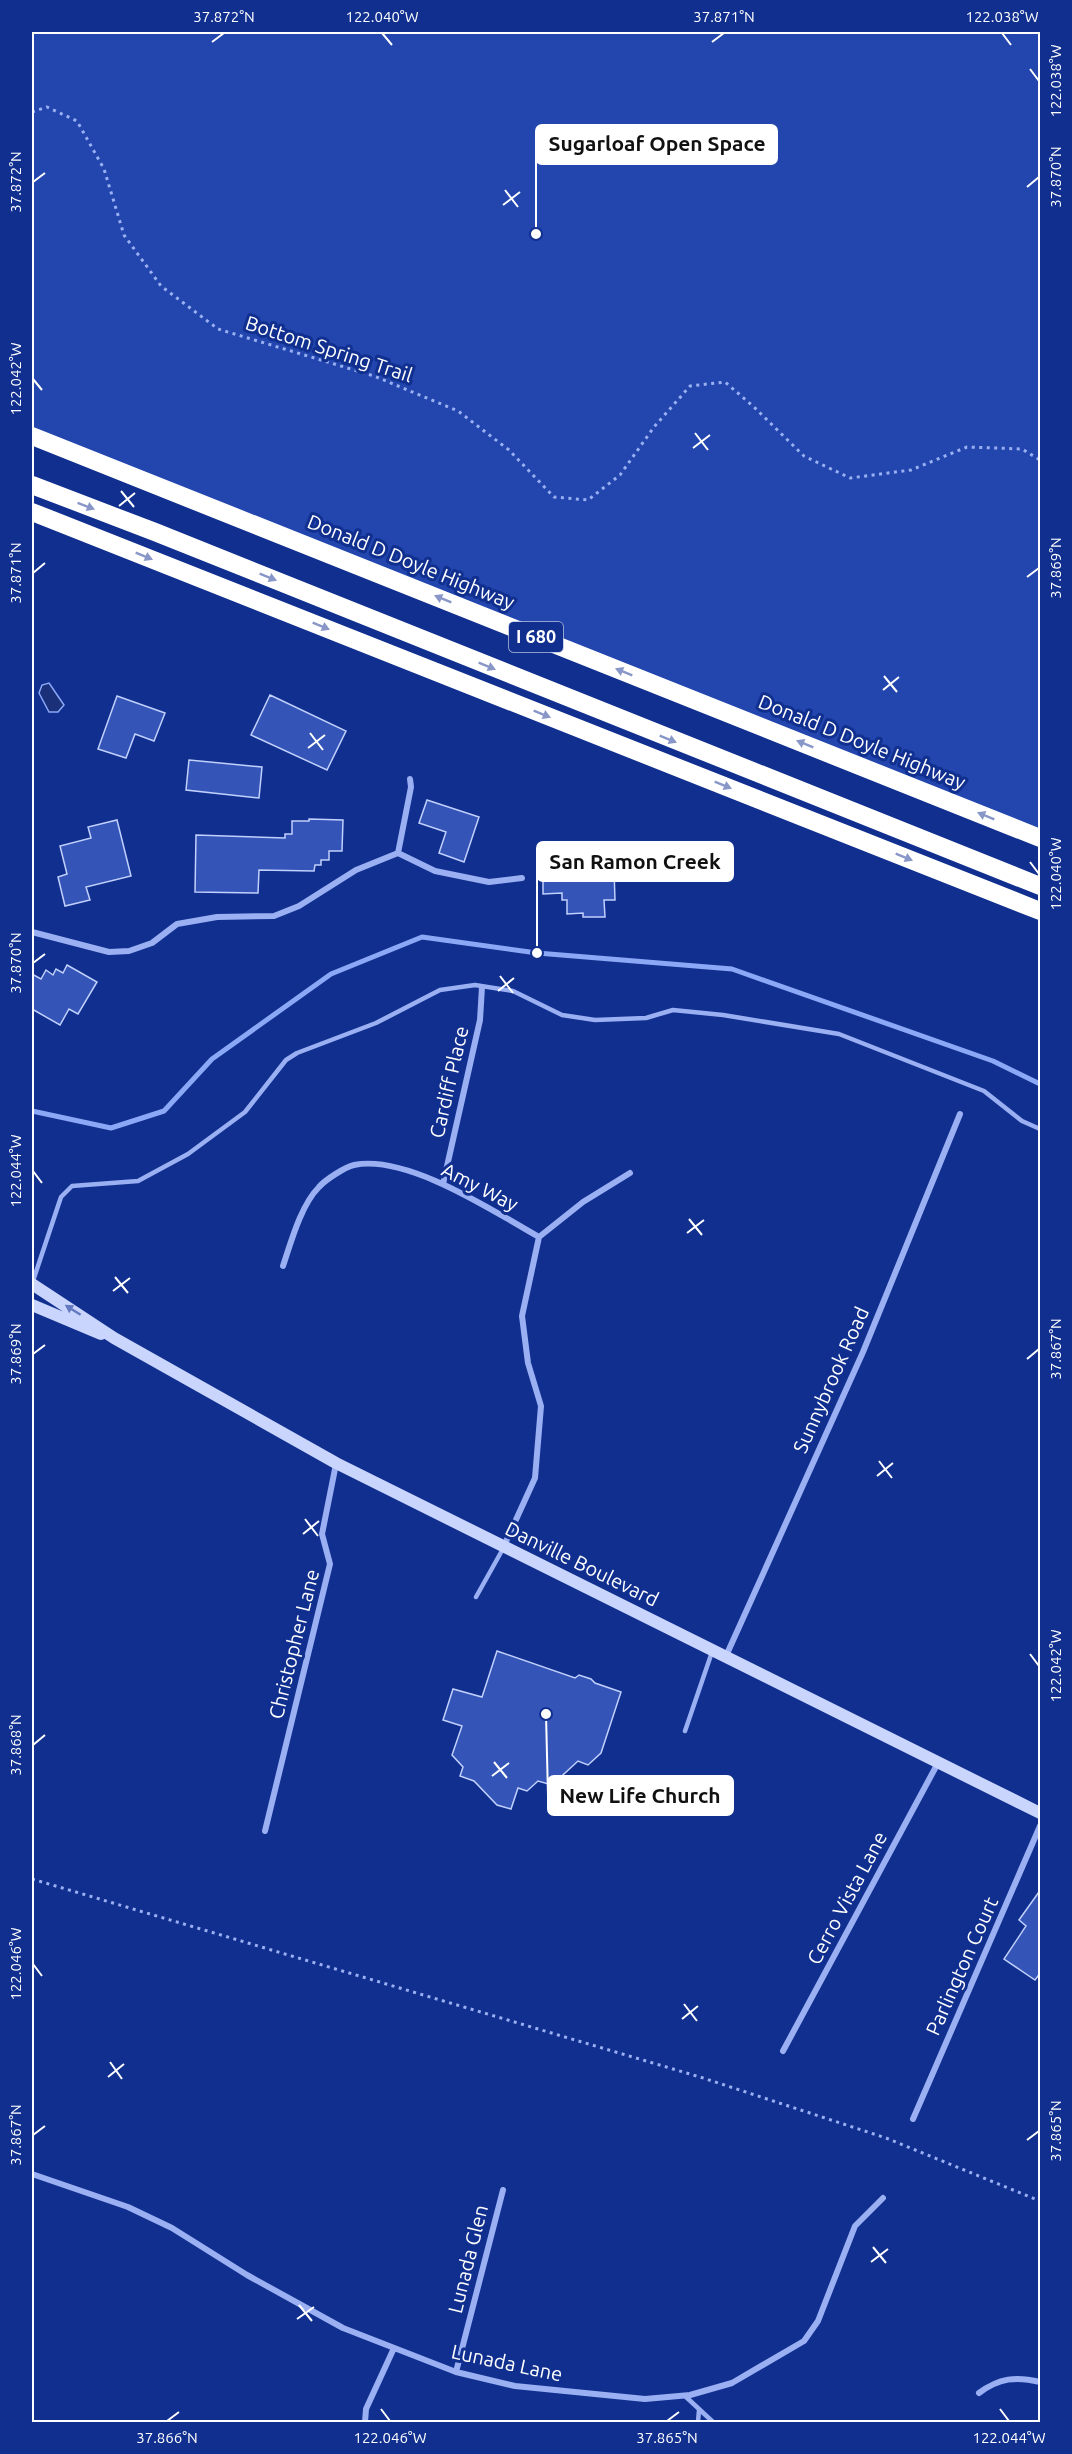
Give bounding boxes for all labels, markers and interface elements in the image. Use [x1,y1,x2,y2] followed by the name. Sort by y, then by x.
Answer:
[193,8,255,25] text: 37.872°N
[345,8,419,25] text: 122.040°W
[693,8,755,25] text: 37.871°N
[965,8,1039,25] text: 122.038°W
[1047,44,1064,118] text: 122.038°W
[536,125,777,164] callout: Sugarloaf Open Space
[548,131,766,155] text: Sugarloaf Open Space
[1047,146,1064,208] text: 37.870°N
[7,151,24,213] text: 37.872°N
[243,311,416,386] street label: Bottom Spring Trail
[7,342,24,416] text: 122.042°W
[77,501,95,511] one-way arrow
[304,509,518,614] street label: Donald D Doyle Highway
[1047,537,1064,599] text: 37.869°N
[7,542,24,604] text: 37.871°N
[136,552,154,562] one-way arrow
[259,572,277,582] one-way arrow
[433,594,451,604] one-way arrow
[313,622,331,632] one-way arrow
[509,622,563,652] road number: I 680
[479,661,497,671] one-way arrow
[615,667,633,676] one-way arrow
[755,689,969,794] street label: Donald D Doyle Highway
[533,710,551,719] one-way arrow
[659,735,677,744] one-way arrow
[796,739,814,748] one-way arrow
[714,781,732,791] one-way arrow
[977,811,995,820] one-way arrow
[1047,837,1064,911] text: 122.040°W
[537,842,733,881] callout: San Ramon Creek
[549,849,721,873] text: San Ramon Creek
[896,852,914,862] one-way arrow
[7,932,24,994] text: 37.870°N
[424,1024,473,1140] street label: Cardiff Place
[7,1134,24,1208] text: 122.044°W
[438,1158,523,1216] street label: Amy Way
[788,1303,873,1456] street label: Sunnybrook Road
[65,1304,81,1315] one-way arrow
[1047,1318,1064,1380] text: 37.867°N
[7,1323,24,1385] text: 37.869°N
[502,1516,663,1611] street label: Danville Boulevard
[264,1567,323,1721] street label: Christopher Lane
[1047,1629,1064,1703] text: 122.042°W
[7,1714,24,1776] text: 37.868°N
[548,1776,733,1815] callout: New Life Church
[559,1783,721,1807] text: New Life Church
[802,1827,891,1968] street label: Cerro Vista Lane
[921,1893,1002,2039] street label: Parlington Court
[7,1927,24,2001] text: 122.046°W
[1047,2100,1064,2162] text: 37.865°N
[7,2104,24,2166] text: 37.867°N
[443,2202,492,2315] street label: Lunada Glen
[450,2340,565,2385] street label: Lunada Lane
[136,2429,198,2446] text: 37.866°N
[353,2429,427,2446] text: 122.046°W
[636,2429,698,2446] text: 37.865°N
[972,2429,1046,2446] text: 122.044°W

